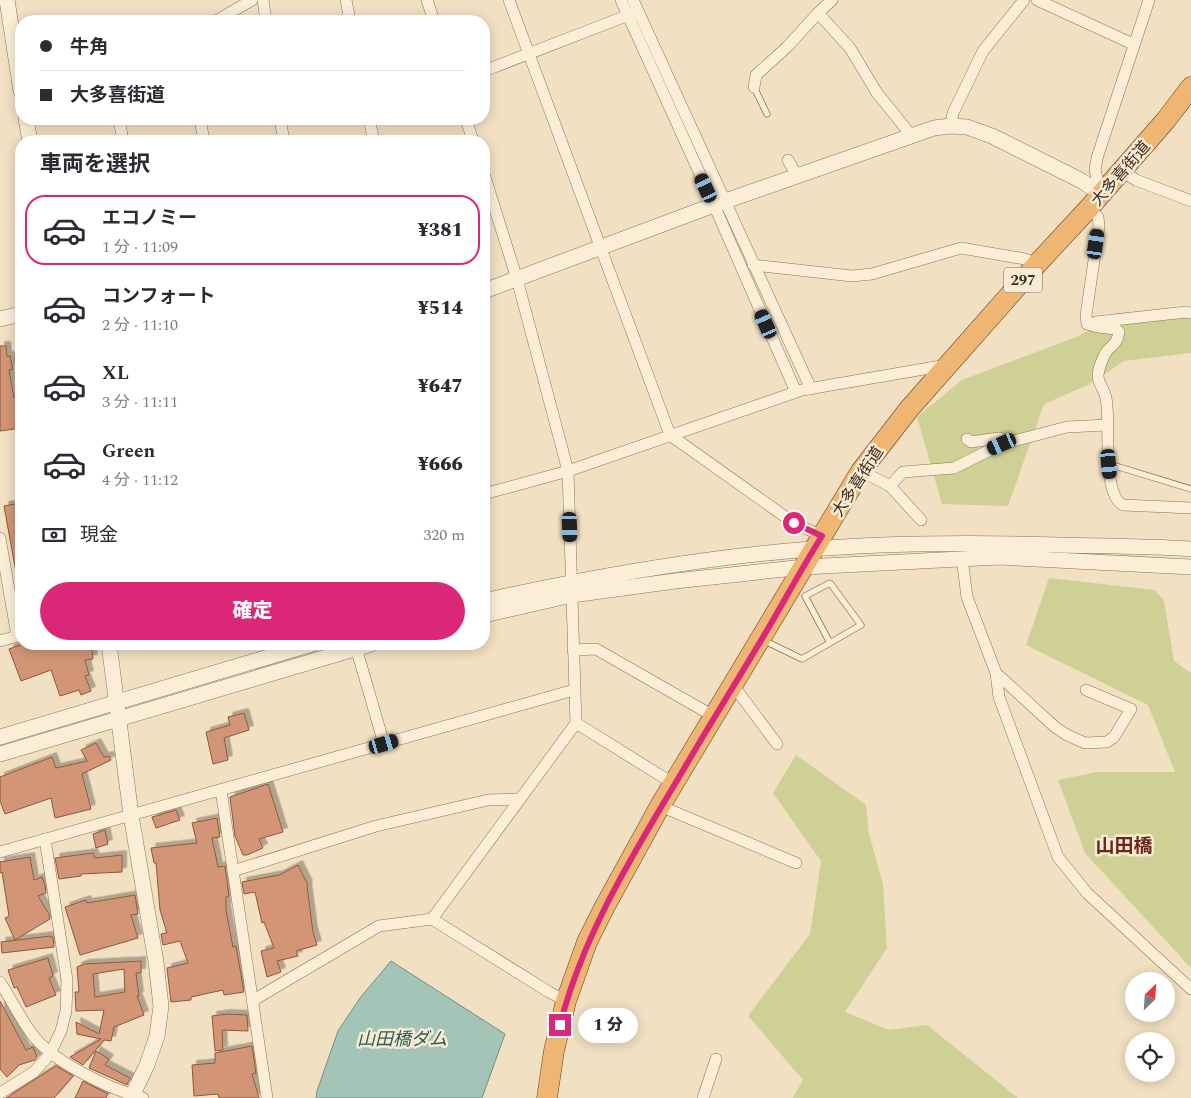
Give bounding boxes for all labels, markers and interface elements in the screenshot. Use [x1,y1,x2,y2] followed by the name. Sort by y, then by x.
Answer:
[70,33,108,62] text: 牛角
[70,81,165,110] text: 大多喜街道
[1085,136,1156,212] street label: 大多喜街道
[40,148,150,181] text: 車両を選択
[692,171,719,205] car
[102,204,197,233] text: エコノミー
[42,208,87,253] icon: car
[417,216,463,245] text: ¥381
[1086,228,1105,260] car
[102,235,178,259] text: 1 分 · 11:09
[1004,268,1042,292] road number: 297
[102,282,215,311] text: コンフォート
[42,286,87,331] icon: car
[417,294,463,323] text: ¥514
[753,307,778,341] car
[102,313,178,337] text: 2 分 · 11:10
[102,359,129,388] text: XL
[42,364,87,409] icon: car
[417,372,463,401] text: ¥647
[102,390,178,414] text: 3 分 · 11:11
[985,431,1018,457] car
[102,437,155,466] text: Green
[826,441,890,522] street label: 大多喜街道
[42,442,87,487] icon: car
[1100,448,1117,480] car
[417,450,463,479] text: ¥666
[102,468,178,492] text: 4 分 · 11:12
[561,512,578,542] car
[783,512,805,534] route start
[40,521,68,549] icon: cash
[80,521,118,550] text: 現金
[423,523,465,547] text: 320 m
[40,582,465,640] button: 確定
[367,733,400,755] car
[1095,832,1153,861] district label: 山田橋
[1125,972,1175,1022] north arrow
[1125,972,1175,1082] map controls
[578,1008,638,1042] callout: 1 分
[593,1013,623,1037] text: 1 分
[549,1014,571,1036] route end
[357,1026,447,1053] water label: 山田橋ダム
[1125,1032,1175,1082] button: locate

